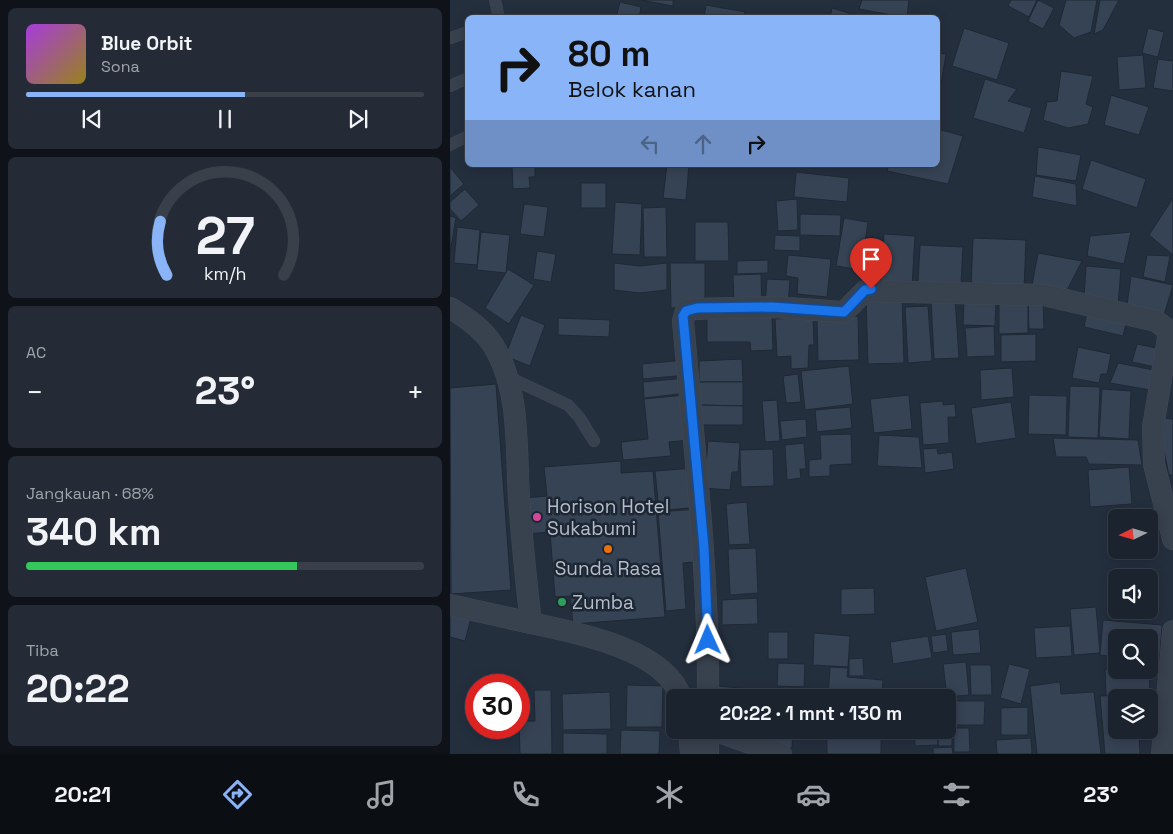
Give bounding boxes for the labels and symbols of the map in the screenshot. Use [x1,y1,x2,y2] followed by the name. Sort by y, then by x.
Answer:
[850,238,892,289] pin
[547,494,669,541] place label: Horison Hotel Sukabumi
[1108,509,1158,559] north arrow
[531,511,543,523] marker: Horison Hotel Sukabumi
[602,543,614,555] marker: Sunda Rasa
[555,556,661,581] place label: Sunda Rasa
[572,590,634,615] place label: Zumba
[556,596,568,608] marker: Zumba
[681,613,733,665] position arrow
[465,674,530,739] speed limit sign: 30

